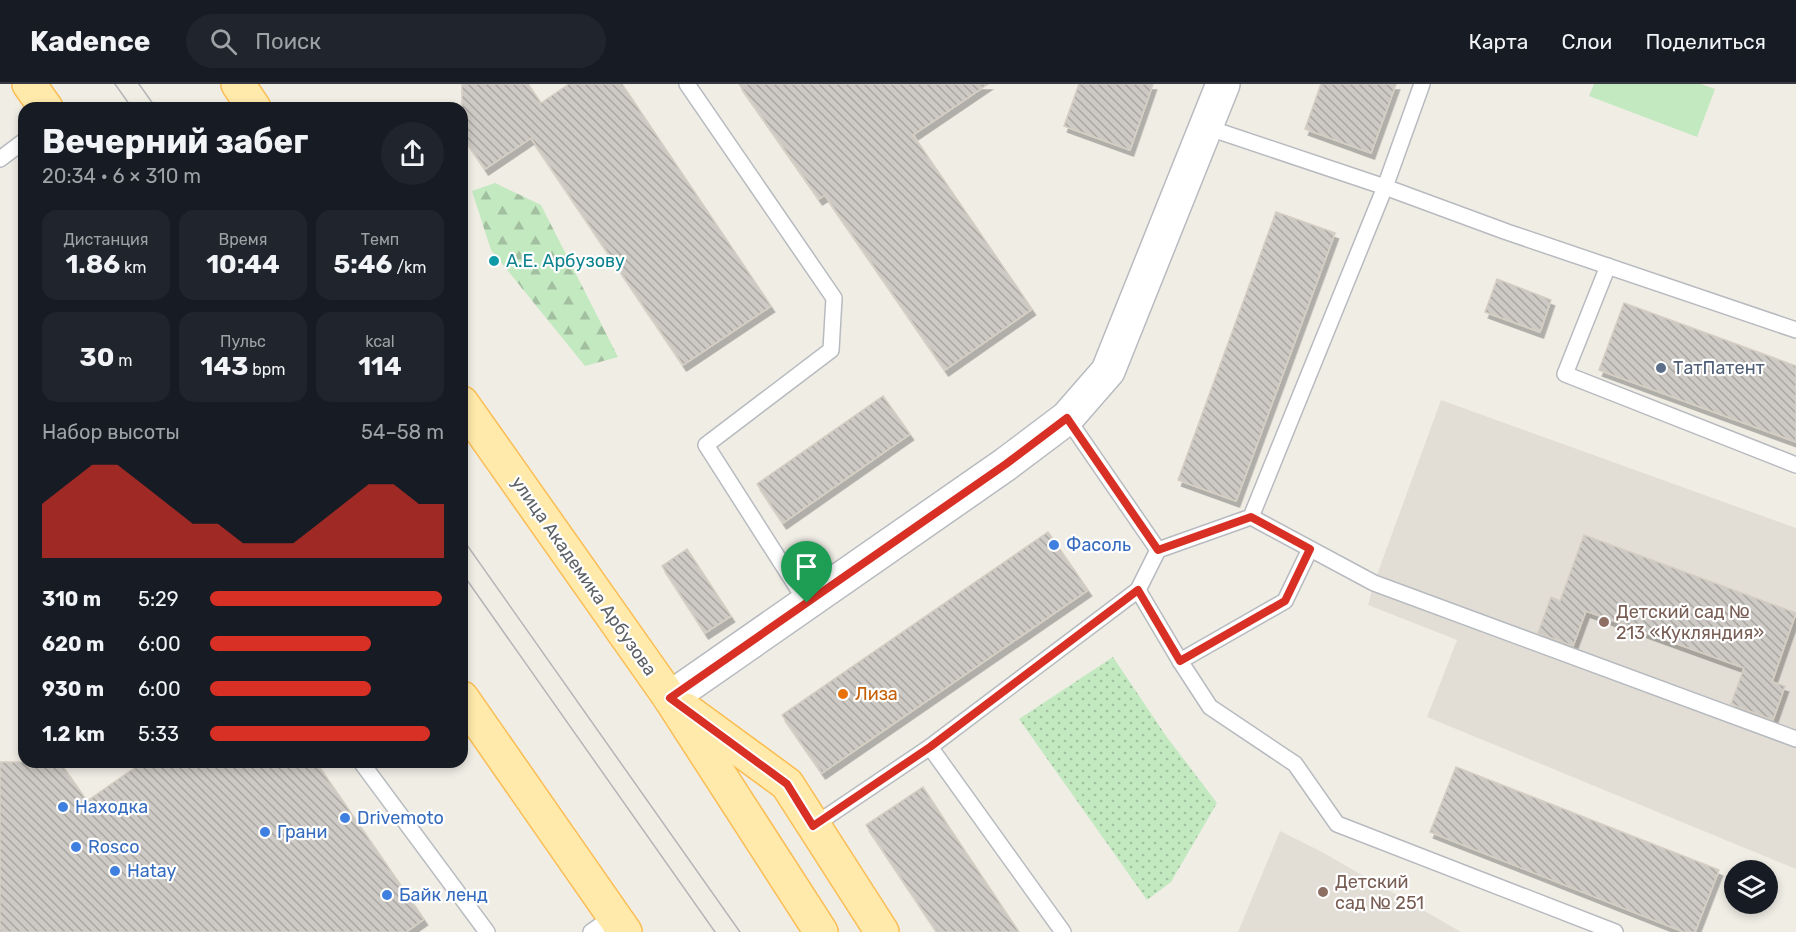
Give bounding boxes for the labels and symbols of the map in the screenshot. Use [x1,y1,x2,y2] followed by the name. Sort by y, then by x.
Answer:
[506,250,625,272] place label: А.Е. Арбузову
[487,254,501,268] marker: А.Е. Арбузову
[1673,357,1765,379] place label: ТатПатент
[1654,361,1668,375] marker: ТатПатент
[507,472,661,680] street label: улица Академика Арбузова
[1066,534,1131,556] place label: Фасоль
[1047,538,1061,552] marker: Фасоль
[781,541,832,603] pin
[1616,601,1764,644] place label: Детский сад № 213 «Кукляндия»
[1597,615,1611,629] marker: Детский сад № 213 «Кукляндия»
[855,683,898,705] place label: Лиза
[836,687,850,701] marker: Лиза
[75,796,148,818] place label: Находка
[56,800,70,814] marker: Находка
[357,807,444,829] place label: Drivemoto
[338,811,352,825] marker: Drivemoto
[277,821,327,843] place label: Грани
[258,825,272,839] marker: Грани
[88,836,139,858] place label: Rosco
[69,840,83,854] marker: Rosco
[127,860,176,882] place label: Hatay
[108,864,122,878] marker: Hatay
[1335,871,1424,914] place label: Детский сад № 251
[399,884,488,906] place label: Байк ленд
[1316,885,1330,899] marker: Детский сад № 251
[380,888,394,902] marker: Байк ленд

